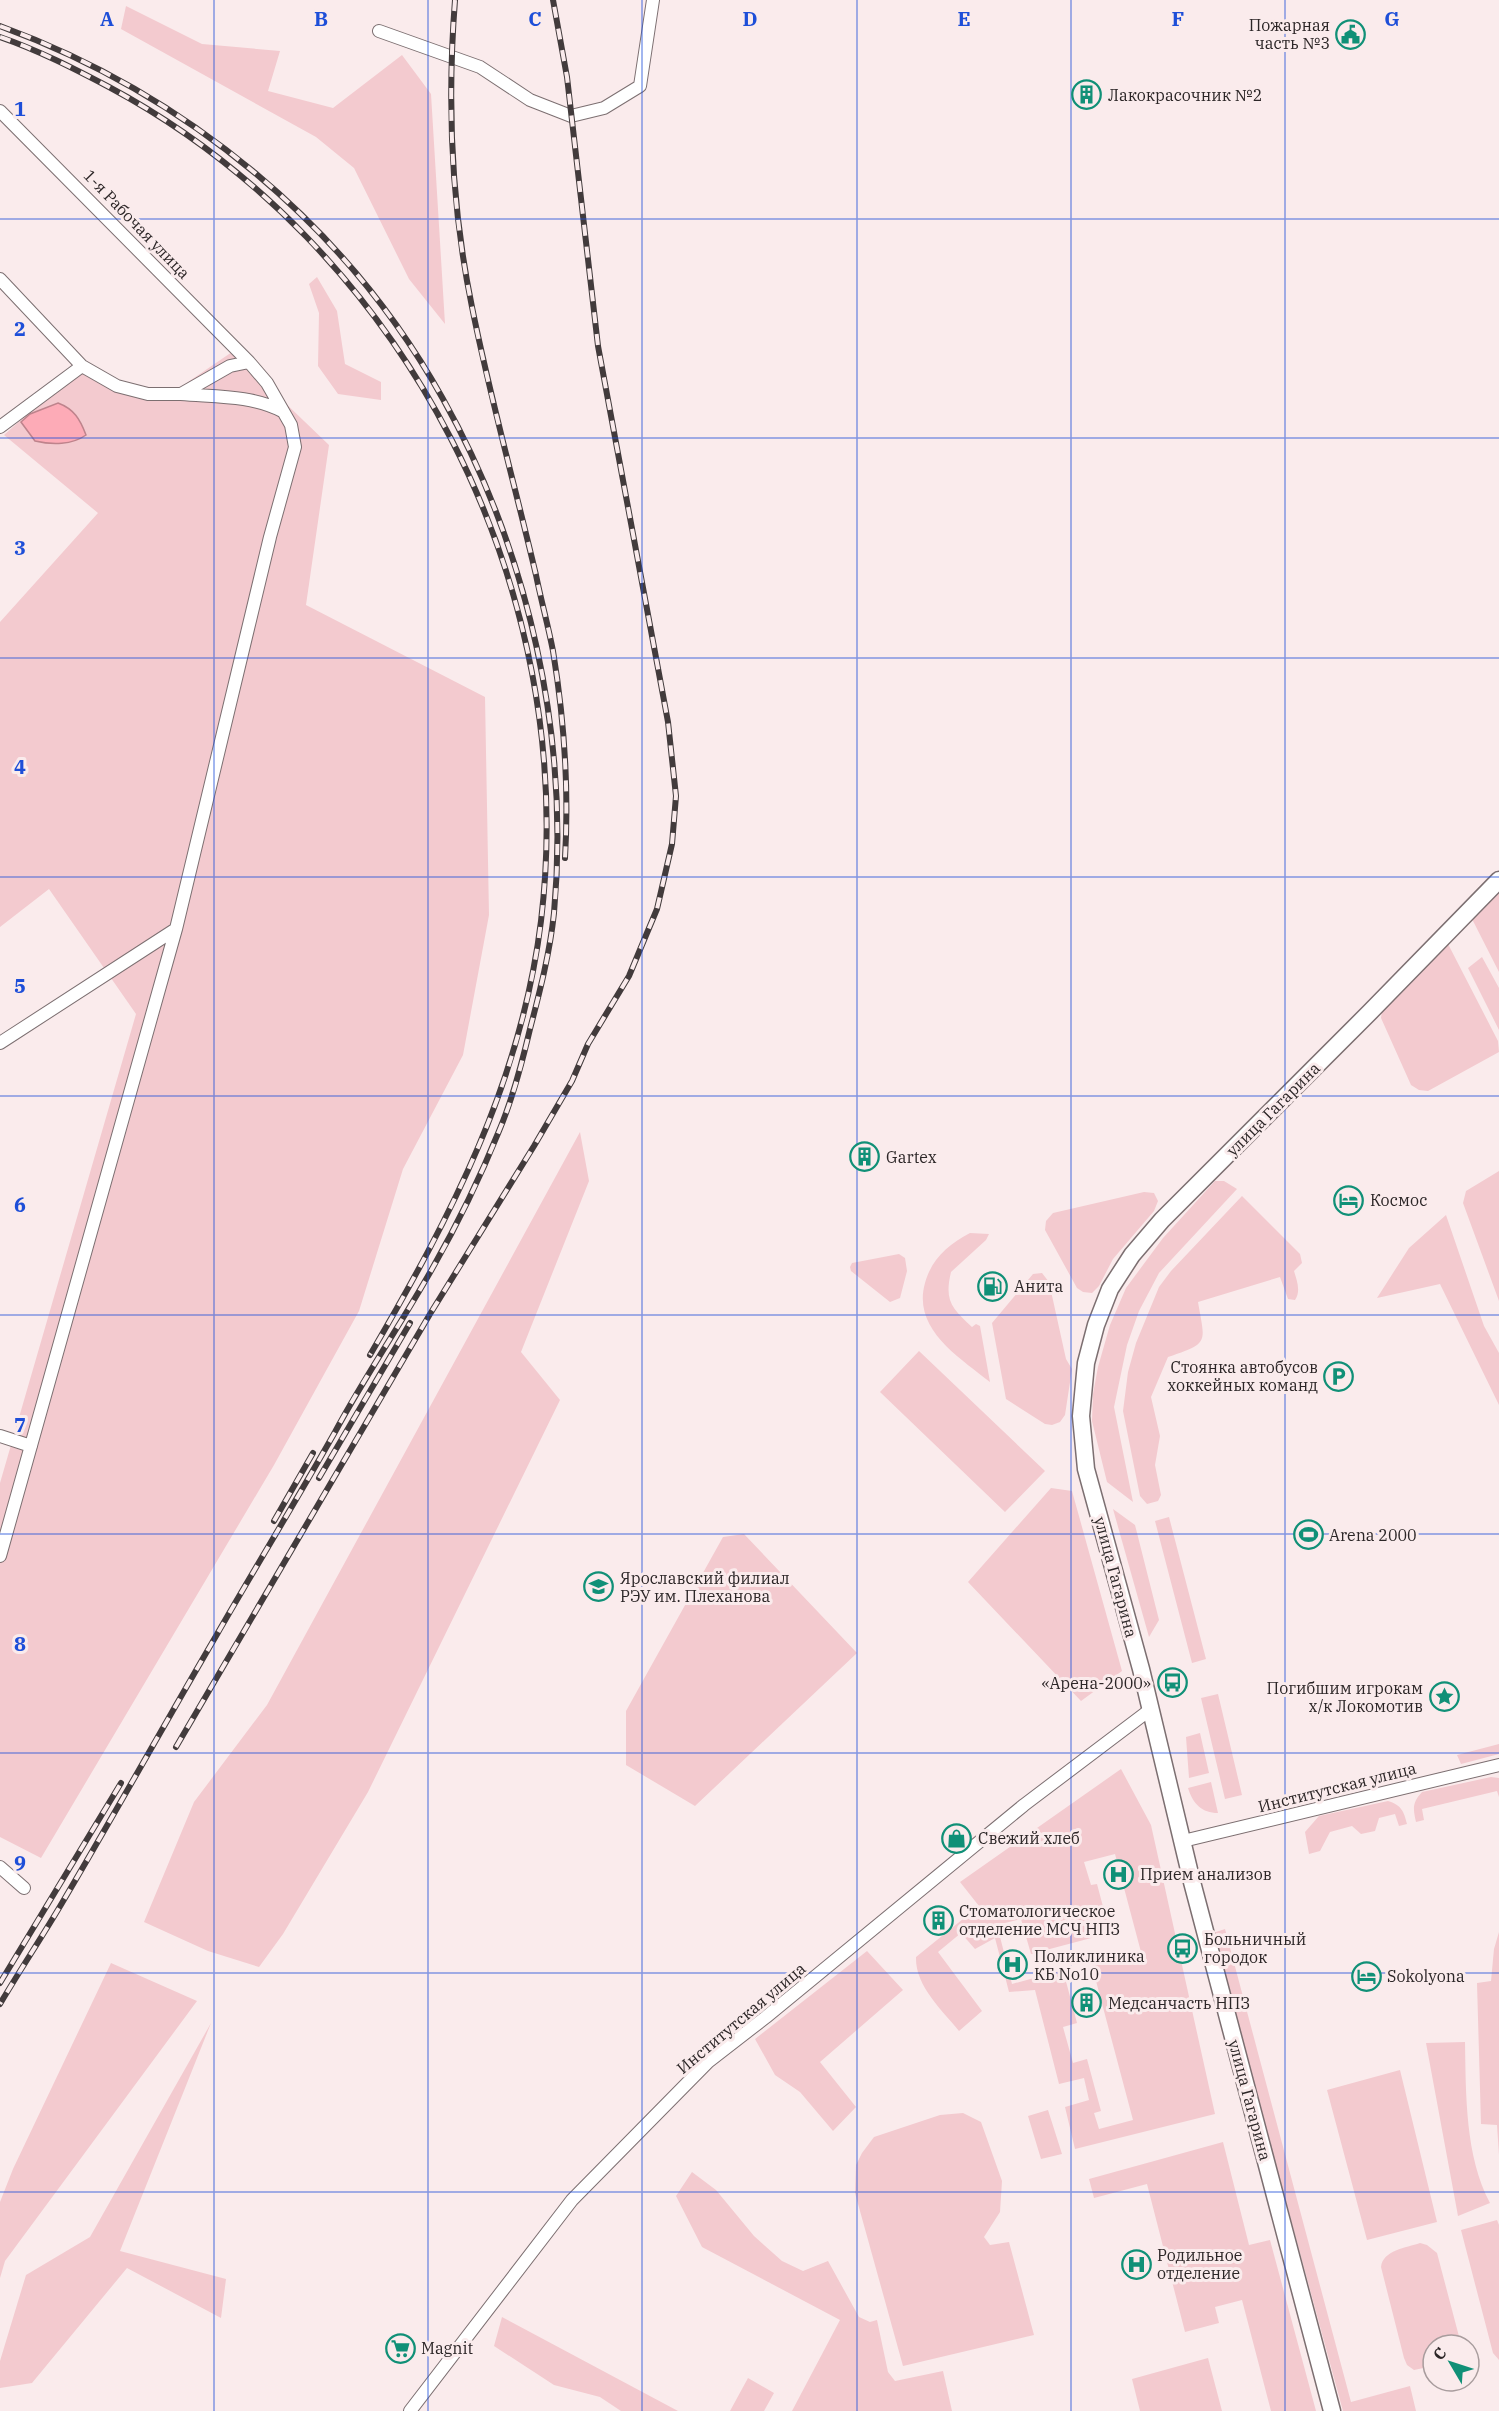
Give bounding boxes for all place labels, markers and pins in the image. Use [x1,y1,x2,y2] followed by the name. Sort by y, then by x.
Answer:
[1249,15,1330,53] place label: Пожарная часть №3
[1335,18,1367,50] public building icon: Пожарная часть №3
[1071,79,1103,111] building icon: Лакокрасочник №2
[1108,85,1262,105] place label: Лакокрасочник №2
[849,1141,881,1173] building icon: Gartex
[886,1147,937,1167] place label: Gartex
[1333,1184,1365,1216] hotel icon: Космос
[1370,1190,1427,1210] place label: Космос
[977,1270,1009,1302] fuel station icon: Анита
[1014,1276,1063,1296] place label: Анита
[1167,1357,1318,1395] place label: Стоянка автобусов хоккейных команд
[1323,1360,1355,1392] parking icon: Стоянка автобусов хоккейных команд
[1292,1519,1324,1551] sports icon: Arena 2000
[1329,1525,1417,1545] place label: Arena 2000
[620,1568,790,1606] place label: Ярославский филиал РЭУ им. Плеханова
[583,1571,615,1603] school or university icon: Ярославский филиал РЭУ им. Плеханова
[1156,1667,1188,1699] bus stop icon: «Арена-2000»
[1041,1673,1151,1693] place label: «Арена-2000»
[1267,1678,1423,1716] place label: Погибшим игрокам х/к Локомотив
[1428,1681,1460,1713] place icon: Погибшим игрокам х/к Локомотив
[941,1822,973,1854] shop icon: Свежий хлеб
[978,1828,1080,1848] place label: Свежий хлеб
[1103,1858,1135,1890] hospital icon: Прием анализов
[1140,1864,1272,1884] place label: Прием анализов
[959,1901,1120,1939] place label: Стоматологическое отделение МСЧ НПЗ
[922,1904,954,1936] building icon: Стоматологическое отделение МСЧ НПЗ
[1204,1929,1306,1967] place label: Больничный городок
[1167,1932,1199,1964] bus stop icon: Больничный городок
[1034,1946,1145,1984] place label: Поликлиника КБ No10
[997,1949,1029,1981] hospital icon: Поликлиника КБ No10
[1350,1960,1382,1992] hotel icon: Sokolyona
[1387,1966,1465,1986] place label: Sokolyona
[1071,1987,1103,2019] building icon: Медсанчасть НПЗ
[1108,1993,1250,2013] place label: Медсанчасть НПЗ
[1157,2245,1242,2283] place label: Родильное отделение
[1120,2248,1152,2280] hospital icon: Родильное отделение
[384,2332,416,2364] supermarket icon: Magnit
[421,2338,474,2358] place label: Magnit

